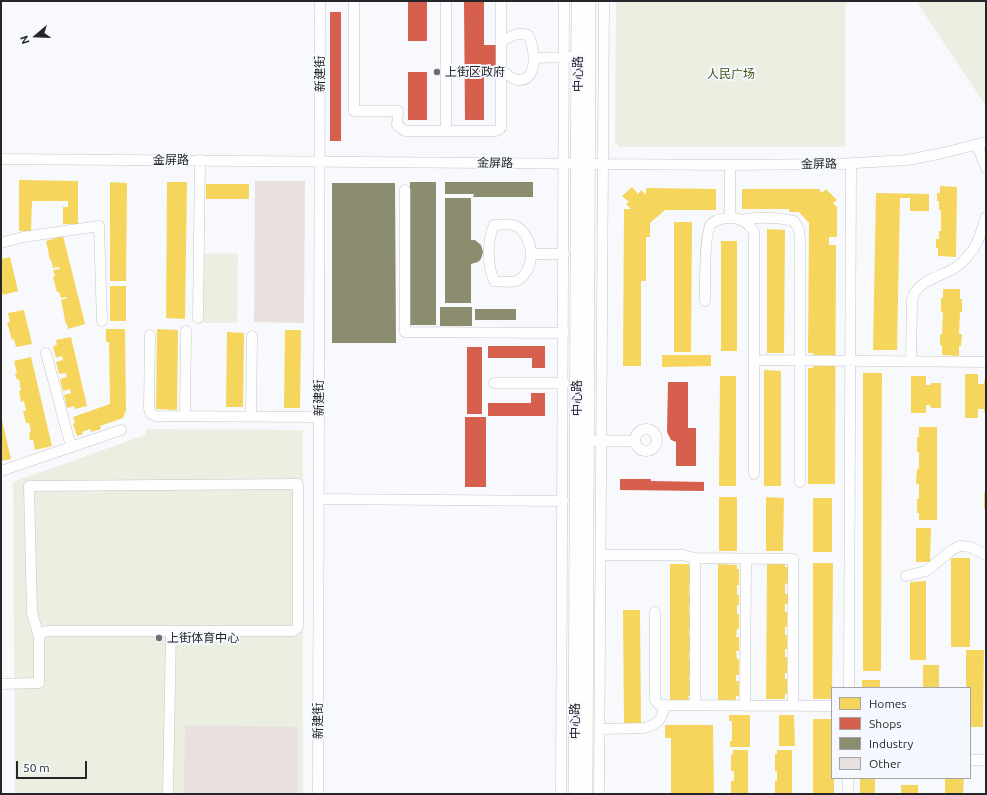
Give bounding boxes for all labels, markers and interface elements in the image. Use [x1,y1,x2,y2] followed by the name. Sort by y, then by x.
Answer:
[16,16,56,56] north arrow
[18,34,32,46] text: N
[313,56,327,92] street label: 新建街
[571,56,585,92] street label: 中心路
[445,65,505,79] place label: 上街区政府
[432,67,442,77] marker: 上街区政府
[707,67,755,81] park label: 人民广场
[153,153,189,167] street label: 金屏路
[477,155,513,171] street label: 金屏路
[801,156,837,172] street label: 金屏路
[312,380,326,416] street label: 新建街
[570,380,584,416] street label: 中心路
[167,631,239,645] place label: 上街体育中心
[154,633,164,643] marker: 上街体育中心
[831,687,971,779] legend
[869,697,907,710] text: Homes
[311,703,325,739] street label: 新建街
[568,703,582,739] street label: 中心路
[869,717,901,730] text: Shops
[869,737,913,750] text: Industry
[18,753,89,779] scale bar
[869,757,901,770] text: Other
[23,761,50,774] text: 50 m

